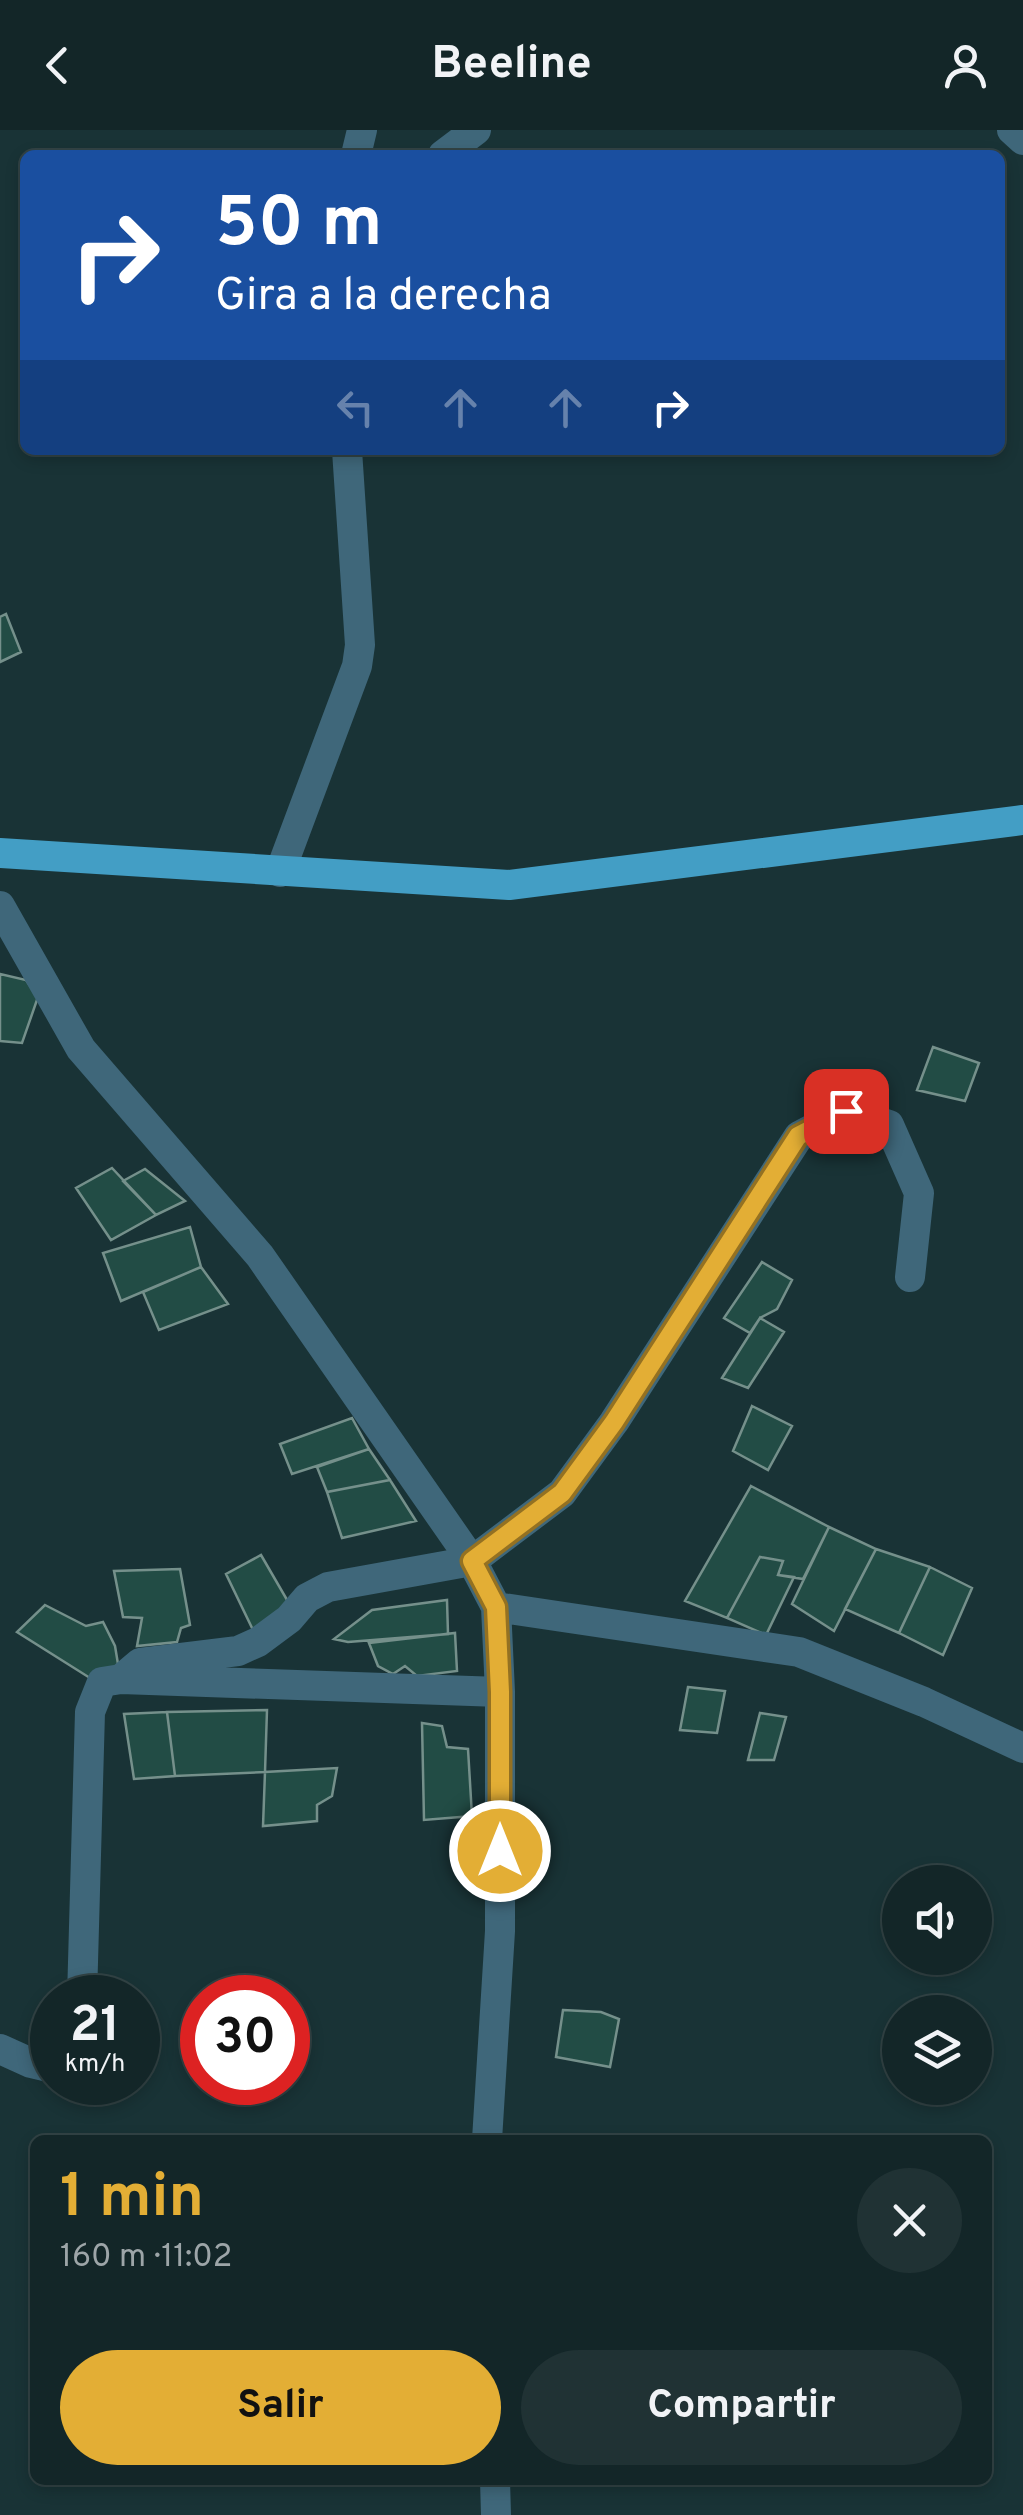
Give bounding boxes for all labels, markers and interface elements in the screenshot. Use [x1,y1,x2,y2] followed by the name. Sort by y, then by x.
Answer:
[431,37,592,94] text: Beeline
[30,38,85,93] icon: back
[938,38,993,93] icon: person
[215,182,382,271] text: 50 m
[50,190,180,320] icon: right
[215,269,552,326] text: Gira a la derecha
[328,380,383,435] icon: left
[433,380,488,435] icon: ahead
[538,380,593,435] icon: ahead
[643,380,698,435] icon: right
[804,1069,889,1154] pin
[819,1084,874,1139] icon: arrive
[448,1799,552,1903] position arrow
[882,1865,992,2105] map controls
[882,1865,992,1975] button: sound
[180,1975,310,2105] speed limit sign: 30
[882,1995,992,2105] button: layers
[70,1996,120,2059] text: 21
[65,2049,125,2081] text: km/h
[60,2162,204,2238] text: 1 min
[857,2168,962,2273] button: close
[60,2238,232,2278] text: 160 m · 11:02
[60,2350,501,2465] button: Salir
[521,2350,962,2465] button: Compartir

